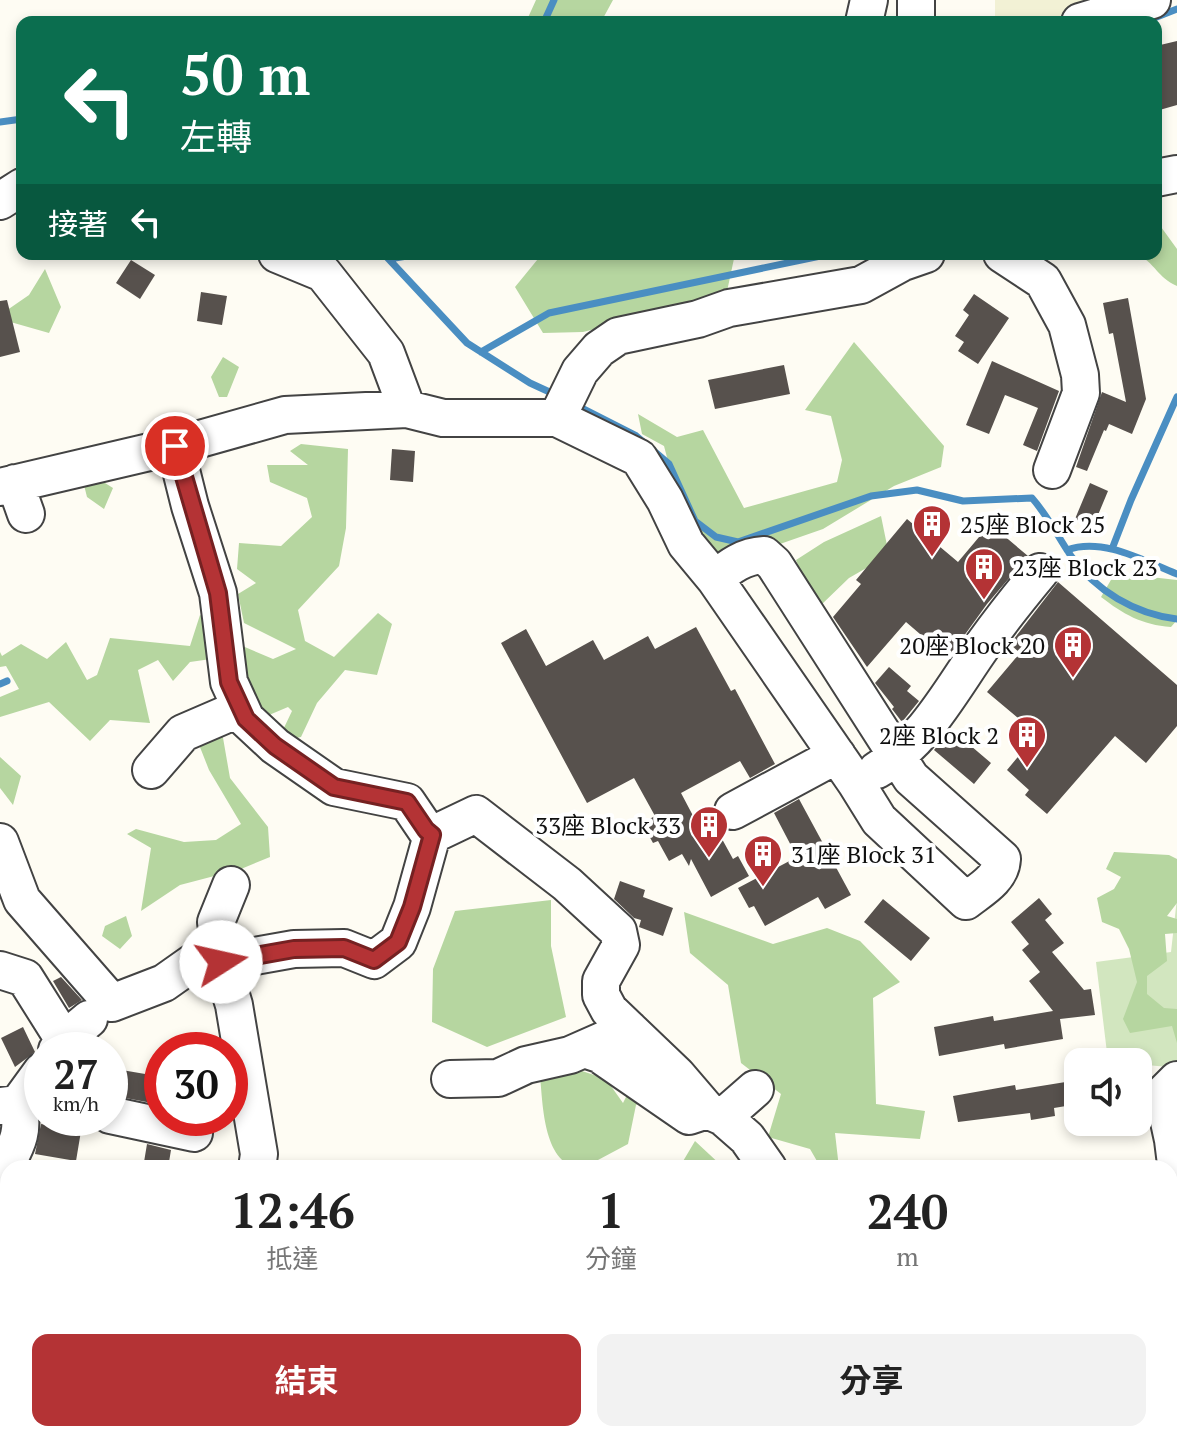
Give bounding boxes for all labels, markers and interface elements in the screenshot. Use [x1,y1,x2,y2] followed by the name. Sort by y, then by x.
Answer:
[180,37,310,111] text: 50 m
[48,48,152,152] icon: left
[180,113,252,160] text: 左轉
[124,200,168,244] icon: left
[48,204,108,244] text: 接著
[141,412,209,480] pin
[153,424,197,468] icon: arrive
[911,503,953,558] building icon: 25座 Block 25
[960,508,1106,540] place label: 25座 Block 25
[963,546,1005,601] building icon: 23座 Block 23
[1012,551,1158,583] place label: 23座 Block 23
[1052,624,1094,679] building icon: 20座 Block 20
[899,629,1045,661] place label: 20座 Block 20
[1006,714,1048,769] building icon: 2座 Block 2
[879,719,999,751] place label: 2座 Block 2
[688,804,730,859] building icon: 33座 Block 33
[535,809,681,841] place label: 33座 Block 33
[742,833,784,888] building icon: 31座 Block 31
[791,838,937,870] place label: 31座 Block 31
[179,920,263,1004] position arrow
[144,1032,248,1136] speed limit sign: 30
[53,1047,99,1100] text: 27
[1064,1048,1152,1136] map controls
[1064,1048,1152,1136] button: sound
[53,1090,99,1117] text: km/h
[230,1178,355,1242] text: 12:46
[597,1178,624,1242] text: 1
[867,1179,948,1243] text: 240
[896,1239,919,1273] text: m
[266,1241,318,1275] text: 抵達
[585,1241,637,1275] text: 分鐘
[32,1334,581,1426] button: 結束
[597,1334,1146,1426] button: 分享

